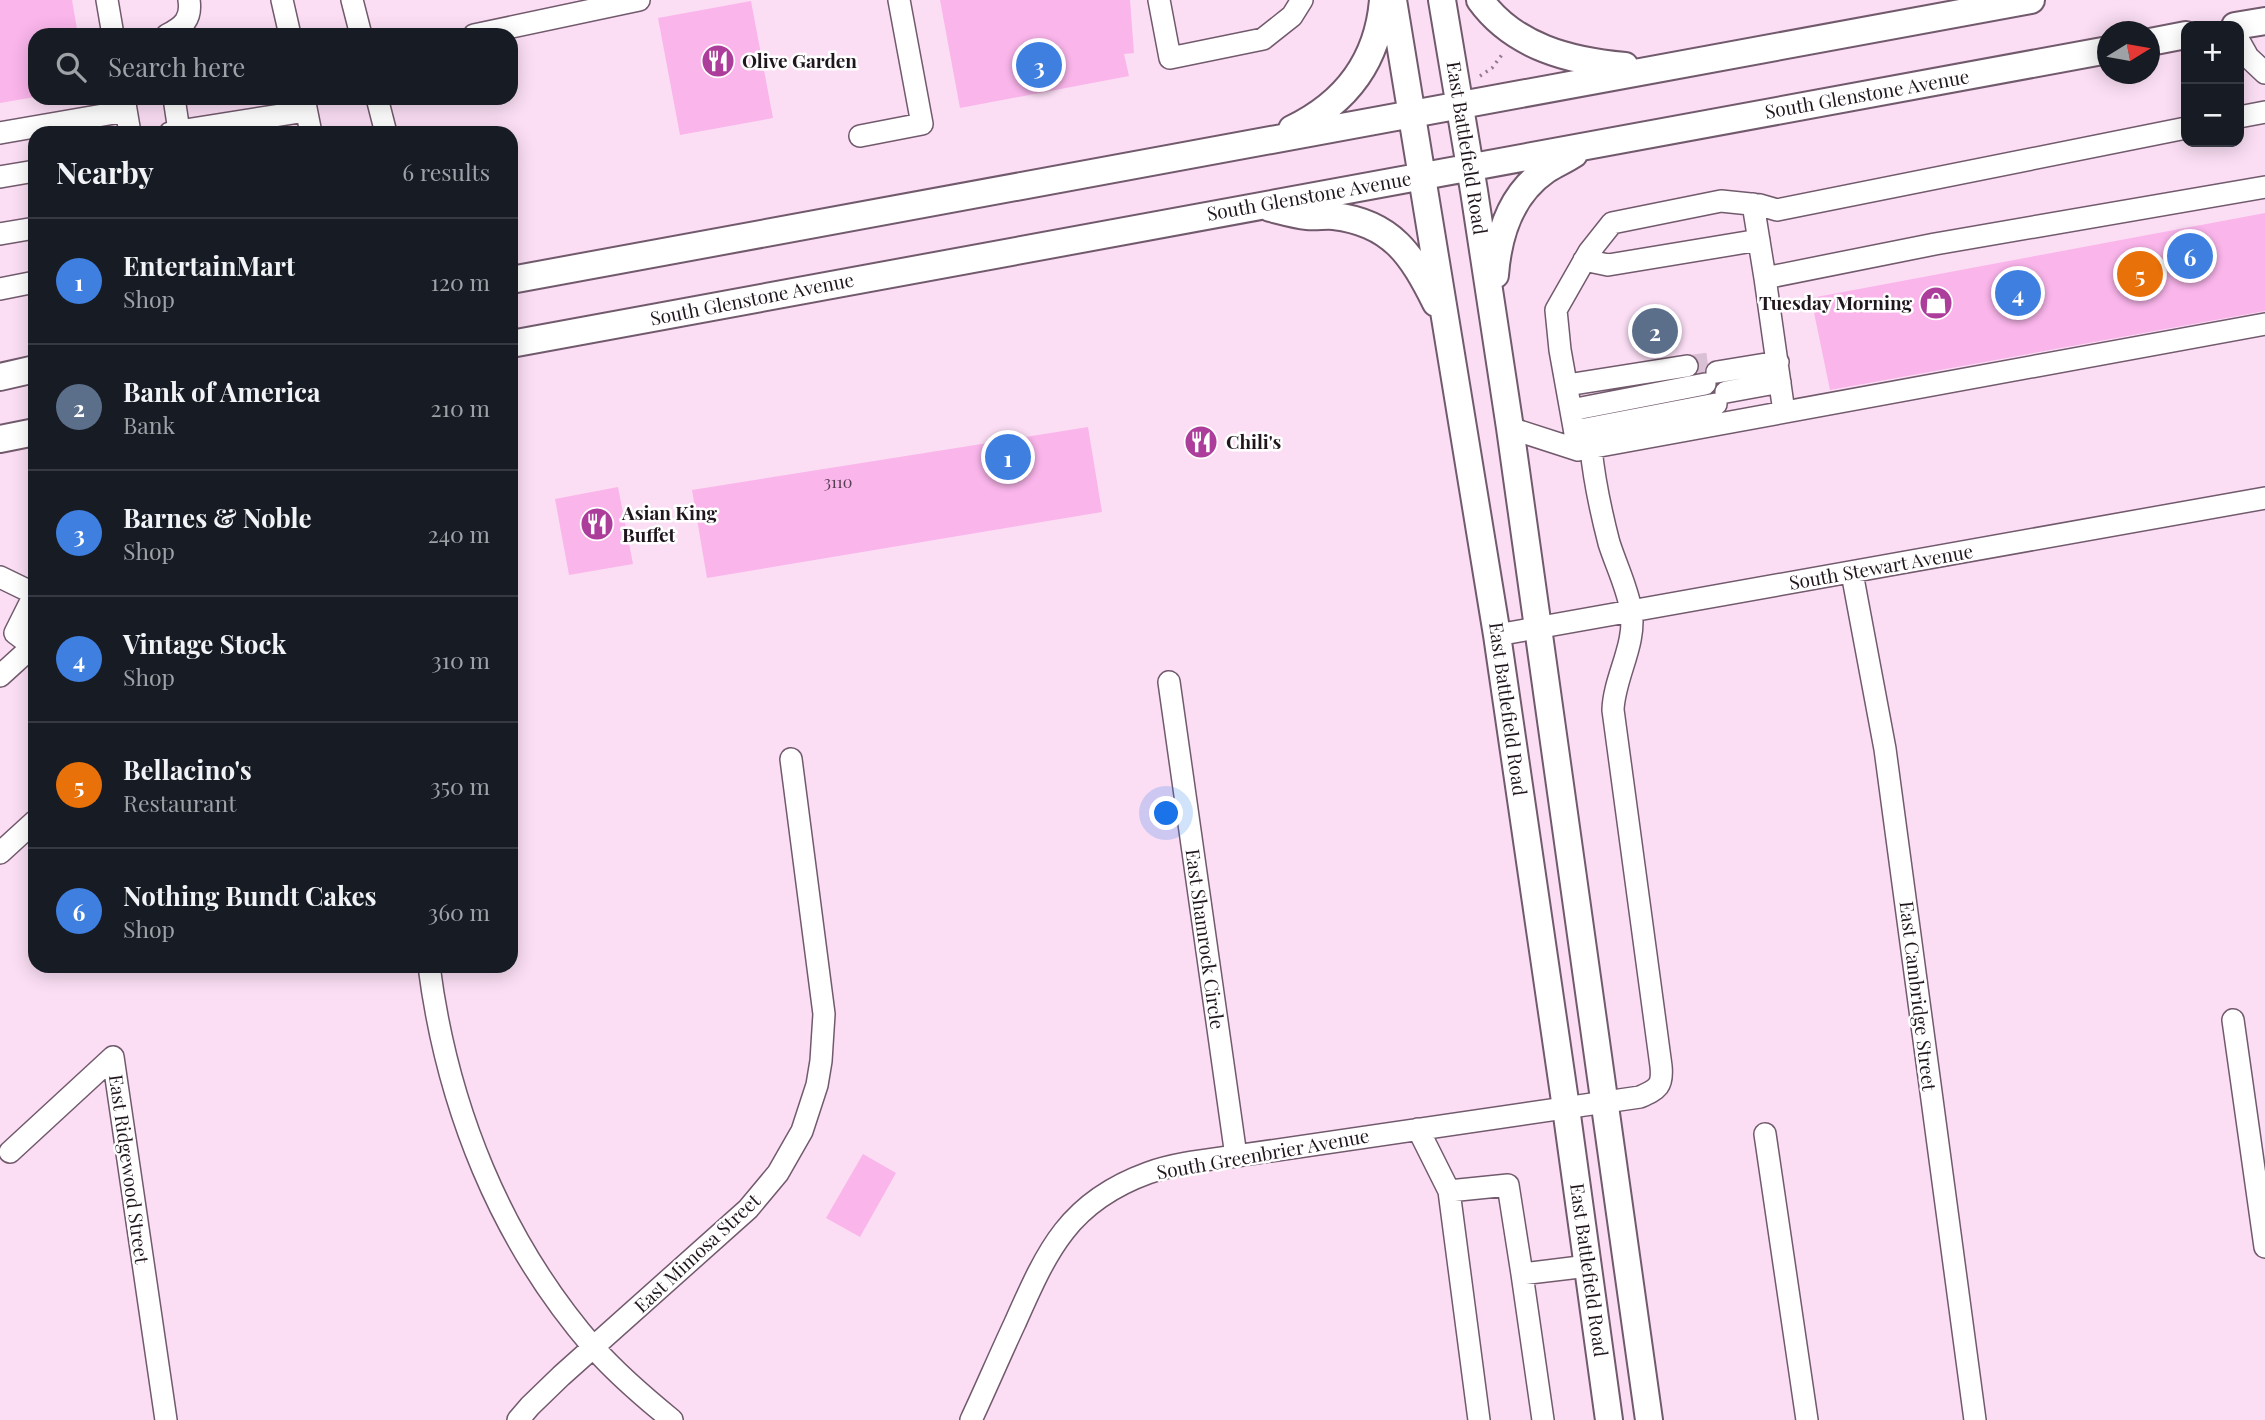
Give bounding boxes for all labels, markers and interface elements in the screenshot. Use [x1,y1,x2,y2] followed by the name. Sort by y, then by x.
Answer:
[2097,21,2160,84] north arrow
[2181,21,2244,147] map controls
[2181,21,2244,84] button: +
[28,28,518,105] search box
[1016,39,1062,91] pin: 3
[699,42,737,80] restaurant icon: Olive Garden
[742,47,857,73] place label: Olive Garden
[52,48,90,86] icon: search
[108,49,245,84] text: Search here
[1441,59,1495,236] street label: East Battlefield Road
[1763,62,1971,124] street label: South Glenstone Avenue
[2181,84,2244,147] button: −
[56,152,154,192] text: Nearby
[402,156,490,187] text: 6 results
[1205,164,1413,226] street label: South Glenstone Avenue
[2167,230,2213,282] pin: 6
[123,248,295,283] text: EntertainMart
[2117,248,2163,300] pin: 5
[648,265,856,331] street label: South Glenstone Avenue
[75,266,83,297] text: 1
[431,266,490,297] text: 120 m
[1995,267,2041,319] pin: 4
[123,283,175,314] text: Shop
[1917,284,1955,322] shop icon: Tuesday Morning
[1759,289,1912,315] place label: Tuesday Morning
[1632,305,1678,357] pin: 2
[123,374,320,409] text: Bank of America
[73,392,85,423] text: 2
[431,392,490,423] text: 210 m
[123,409,175,440] text: Bank
[1182,423,1220,461] restaurant icon: Chili's
[1226,428,1282,454] place label: Chili's
[985,431,1031,483] pin: 1
[824,471,852,492] house number: 3110
[621,499,717,547] place label: Asian King Buffet
[123,500,311,535] text: Barnes & Noble
[578,505,616,543] restaurant icon: Asian King Buffet
[73,518,85,549] text: 3
[428,518,490,549] text: 240 m
[123,535,175,566] text: Shop
[1787,537,1975,595] street label: South Stewart Avenue
[1484,620,1534,797] street label: East Battlefield Road
[123,626,287,661] text: Vintage Stock
[73,644,85,675] text: 4
[431,644,490,675] text: 310 m
[123,661,175,692] text: Shop
[123,752,252,787] text: Bellacino's
[74,770,84,801] text: 5
[430,770,490,801] text: 350 m
[123,787,236,818] text: Restaurant
[1149,796,1183,830] your location
[1180,847,1232,1031] street label: East Shamrock Circle
[123,878,377,913] text: Nothing Bundt Cakes
[73,896,85,927] text: 6
[428,896,490,927] text: 360 m
[1894,899,1944,1093] street label: East Cambridge Street
[123,913,175,944] text: Shop
[104,1072,156,1266] street label: East Ridgewood Street
[1154,1121,1371,1185] street label: South Greenbrier Avenue
[1565,1181,1615,1358] street label: East Battlefield Road
[628,1187,765,1318] street label: East Mimosa Street

